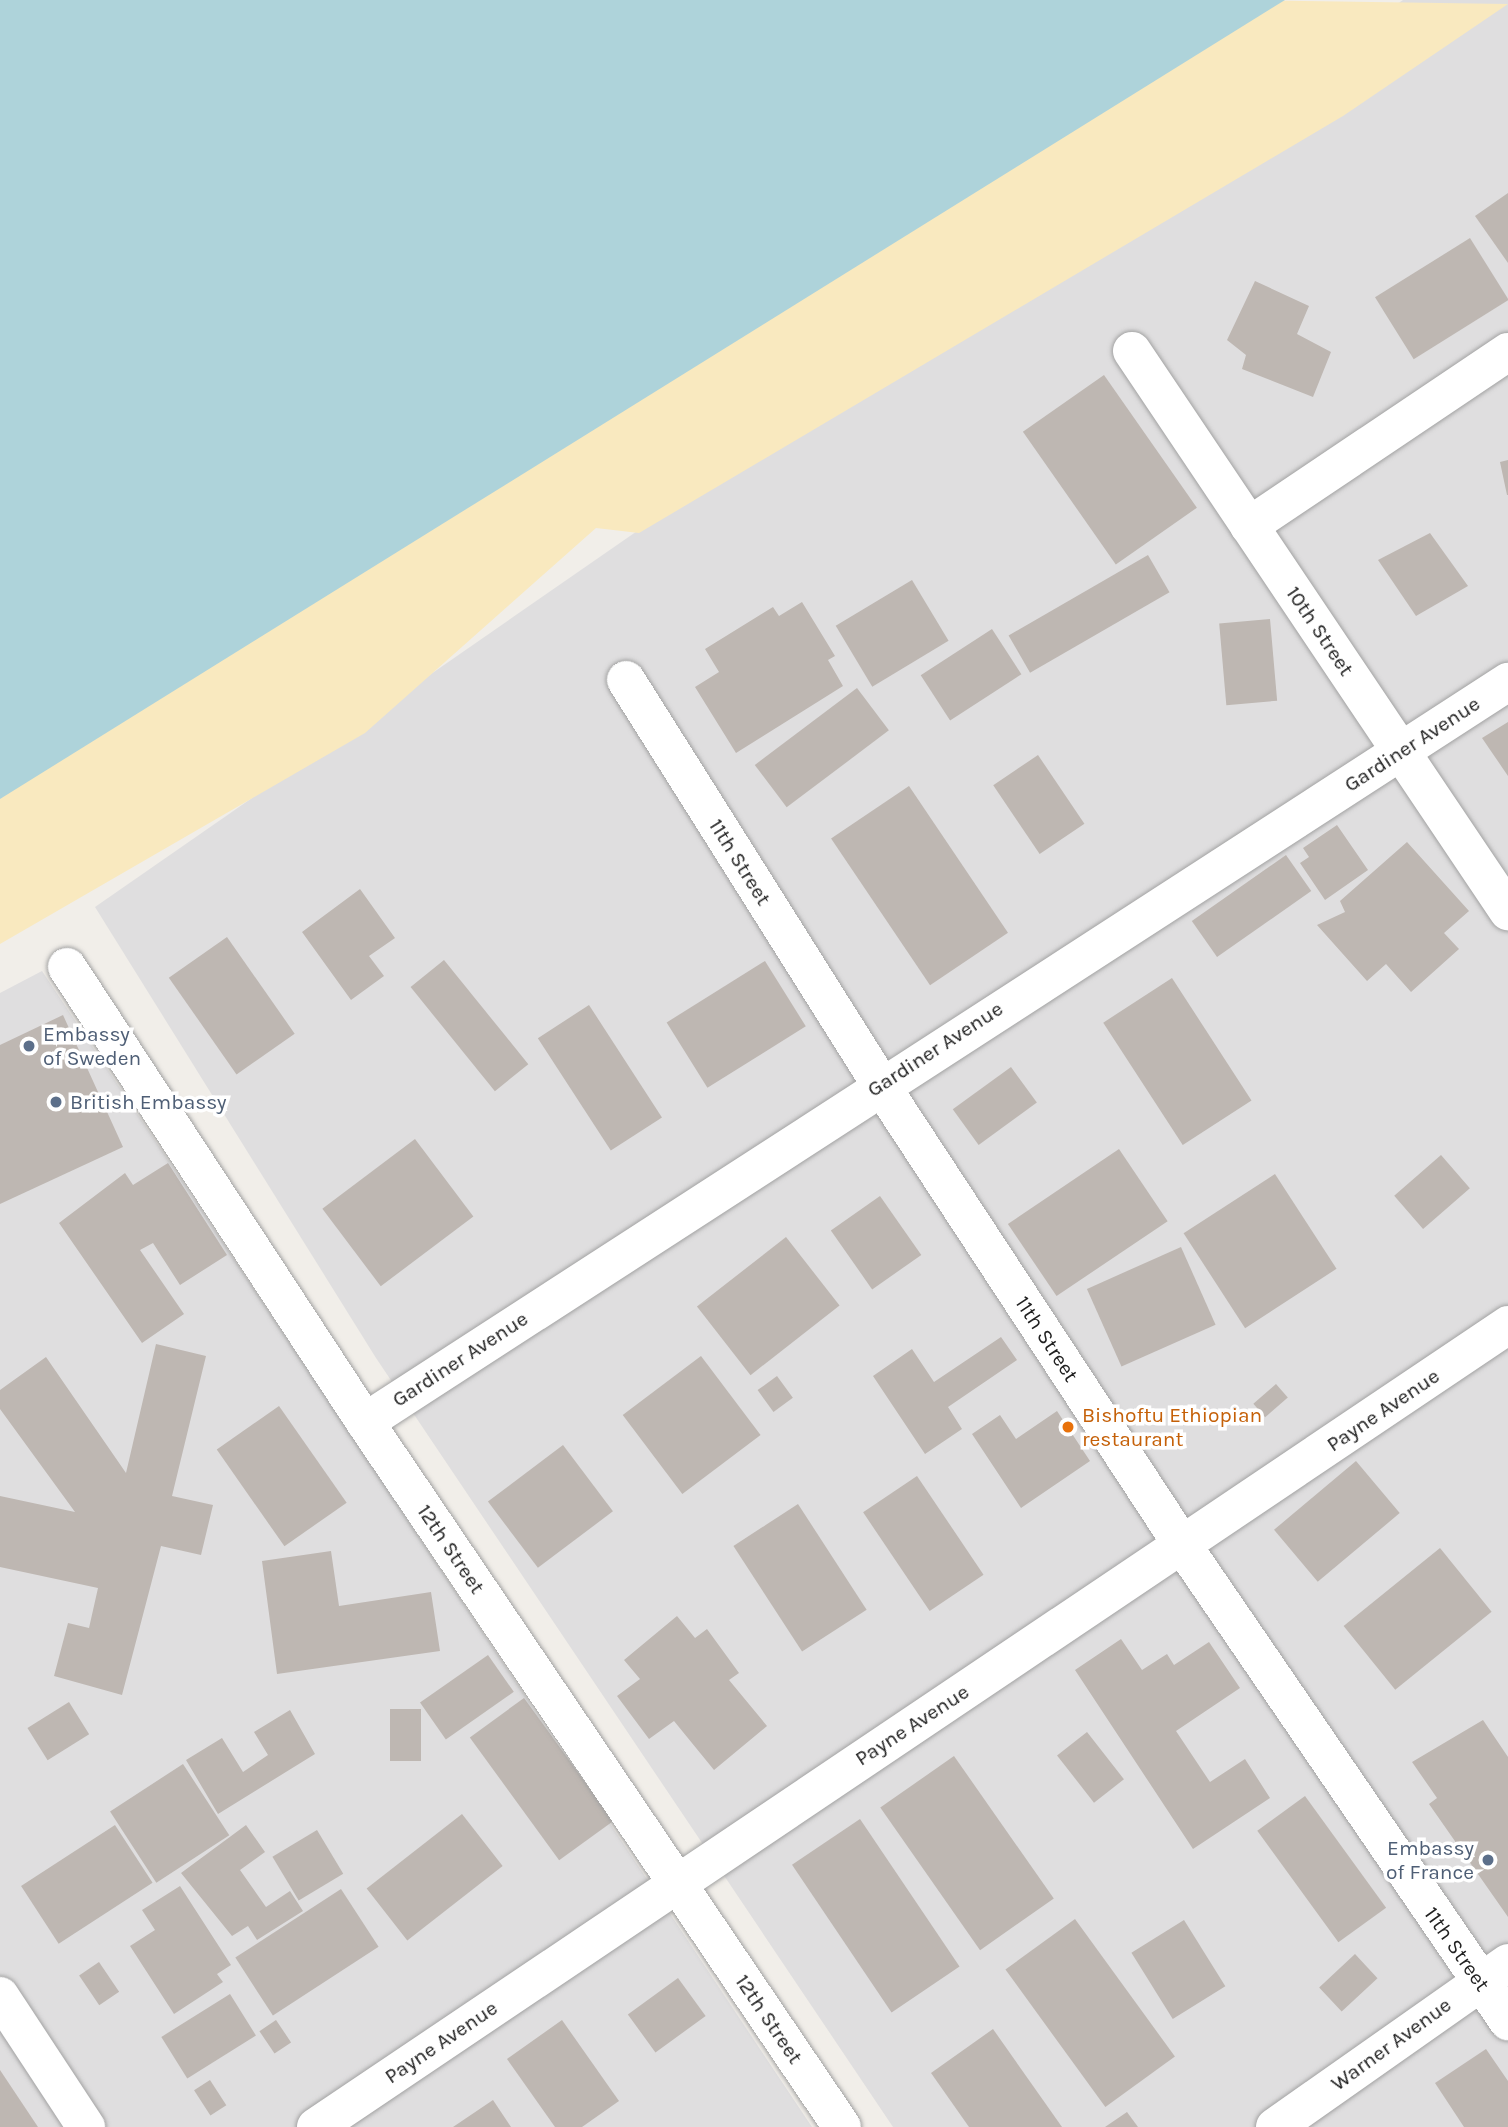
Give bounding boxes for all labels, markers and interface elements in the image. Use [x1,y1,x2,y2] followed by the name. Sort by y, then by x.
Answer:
[1281,581,1359,681] street label: 10th Street
[1340,691,1484,797] street label: Gardiner Avenue
[704,814,776,910] street label: 11th Street
[863,996,1007,1102] street label: Gardiner Avenue
[43,1021,141,1071] place label: Embassy of Sweden
[21,1038,37,1054] marker: Embassy of Sweden
[70,1089,227,1115] place label: British Embassy
[48,1094,64,1110] marker: British Embassy
[1010,1291,1084,1387] street label: 11th Street
[388,1306,532,1412] street label: Gardiner Avenue
[1322,1363,1444,1457] street label: Payne Avenue
[1082,1402,1262,1452] place label: Bishoftu Ethiopian restaurant
[1060,1419,1076,1435] marker: Bishoftu Ethiopian restaurant
[412,1500,490,1598] street label: 12th Street
[850,1679,974,1771] street label: Payne Avenue
[1386,1835,1474,1885] place label: Embassy of France
[1480,1852,1496,1868] marker: Embassy of France
[1419,1902,1495,1996] street label: 11th Street
[730,1970,808,2068] street label: 12th Street
[1326,1992,1456,2096] street label: Warner Avenue
[380,1995,502,2089] street label: Payne Avenue

